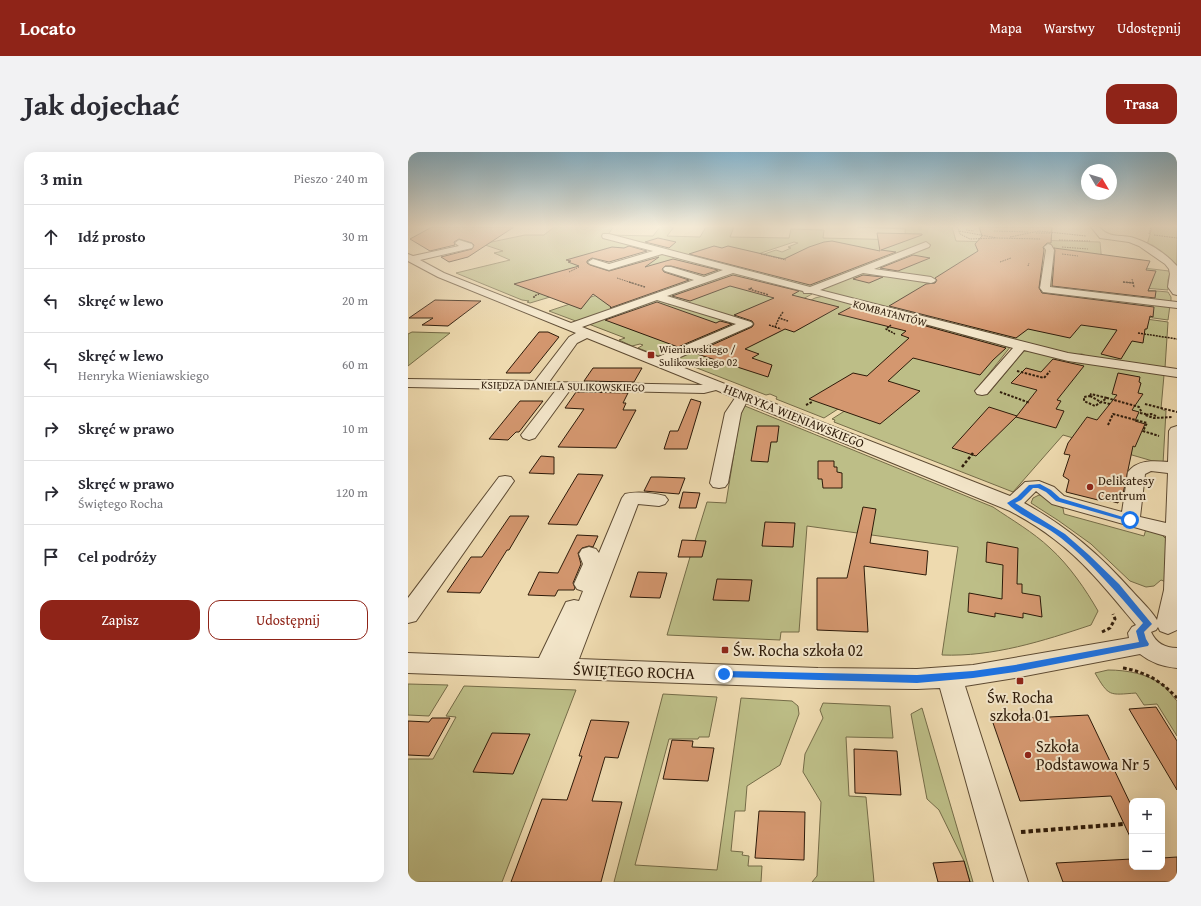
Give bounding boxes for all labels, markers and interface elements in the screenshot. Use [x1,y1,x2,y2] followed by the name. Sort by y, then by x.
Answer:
[20,14,76,42] text: Locato
[990,18,1022,38] text: Mapa
[1044,18,1095,38] text: Warstwy
[1117,18,1181,38] text: Udostępnij
[24,84,179,125] text: Jak dojechać
[1106,84,1177,124] button: Trasa
[1081,164,1117,200] north arrow
[40,166,82,191] text: 3 min
[294,169,368,188] text: Pieszo · 240 m
[40,226,62,248] icon: ahead
[78,226,145,247] text: Idź prosto
[342,227,368,246] text: 30 m
[40,290,62,312] icon: left
[78,290,164,311] text: Skręć w lewo
[342,291,368,310] text: 20 m
[851,295,929,331] street label: KOMBATANTÓW
[659,341,737,370] place label: Wieniawskiego / Sulikowskiego 02
[78,345,164,366] text: Skręć w lewo
[646,350,656,360] marker: Wieniawskiego / Sulikowskiego 02
[40,354,62,376] icon: left
[342,355,368,374] text: 60 m
[78,366,209,385] text: Henryka Wieniawskiego
[481,377,645,395] street label: KSIĘDZA DANIELA SULIKOWSKIEGO
[721,379,867,453] street label: HENRYKA WIENIAWSKIEGO
[40,418,62,440] icon: right
[78,418,174,439] text: Skręć w prawo
[342,419,368,438] text: 10 m
[1098,471,1155,505] place label: Delikatesy Centrum
[78,473,174,494] text: Skręć w prawo
[40,482,62,504] icon: right
[1085,482,1095,492] marker: Delikatesy Centrum
[336,483,368,502] text: 120 m
[78,494,163,513] text: Świętego Rocha
[1121,511,1139,529] route start
[40,546,62,568] icon: arrive
[78,546,157,567] text: Cel podróży
[40,600,200,640] button: Zapisz
[208,600,368,640] button: Udostępnij
[733,638,863,662] place label: Św. Rocha szkoła 02
[720,645,730,655] marker: Św. Rocha szkoła 02
[573,657,696,685] street label: ŚWIĘTEGO ROCHA
[715,665,733,683] route end
[1015,676,1025,686] marker: Św. Rocha szkoła 01
[987,685,1054,727] place label: Św. Rocha szkoła 01
[1036,734,1150,776] place label: Szkoła Podstawowa Nr 5
[1023,750,1033,760] marker: Szkoła Podstawowa Nr 5
[1129,798,1165,870] map controls
[1129,798,1165,834] button: +
[1129,834,1165,870] button: −

